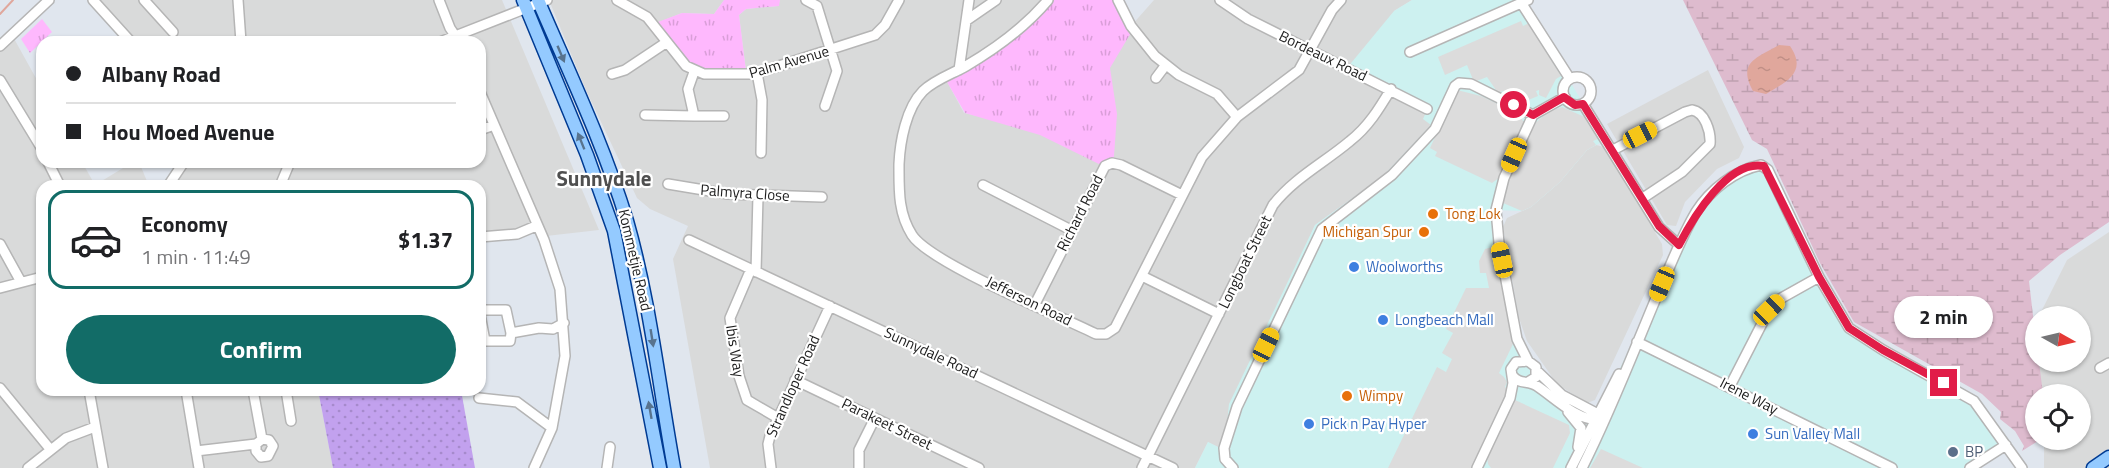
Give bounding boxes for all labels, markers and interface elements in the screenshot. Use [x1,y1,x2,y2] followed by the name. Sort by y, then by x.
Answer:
[1275,24,1371,87] street label: Bordeaux Road
[746,39,832,84] street label: Palm Avenue
[556,45,565,62] one-way arrow
[102,57,221,91] text: Albany Road
[1500,91,1527,118] route start
[102,115,275,149] text: Hou Moed Avenue
[1620,119,1660,151] car
[576,132,585,150] one-way arrow
[1498,135,1530,175] car
[556,162,652,194] district label: Sunnydale
[1050,170,1109,255] street label: Richard Road
[700,178,791,207] street label: Palmyra Close
[1445,202,1501,225] place label: Tong Lok
[141,207,228,241] text: Economy
[613,207,658,313] street label: Kommetjie Road
[1426,207,1440,221] marker: Tong Lok
[1212,211,1277,312] street label: Longboat Street
[69,213,123,267] icon: car
[1322,220,1412,243] place label: Michigan Spur
[398,223,453,257] text: $1.37
[1417,225,1431,239] marker: Michigan Spur
[141,241,251,272] text: 1 min · 11:49
[1489,241,1515,279] car
[1366,255,1443,278] place label: Woolworths
[1347,260,1361,274] marker: Woolworths
[1647,264,1677,304] car
[982,270,1076,331] street label: Jefferson Road
[1750,291,1788,329] car
[1894,296,1994,338] callout: 2 min
[1919,301,1968,332] text: 2 min
[2025,306,2091,372] north arrow
[2025,306,2091,450] map controls
[1395,308,1494,331] place label: Longbeach Mall
[1376,313,1390,327] marker: Longbeach Mall
[66,315,456,384] button: Confirm
[880,321,982,384] street label: Sunnydale Road
[720,323,751,379] street label: Ibis Way
[1250,325,1282,365] car
[648,329,657,348] one-way arrow
[760,331,825,441] street label: Strandloper Road
[1930,369,1957,396] route end
[1716,371,1783,420] street label: Irene Way
[1359,384,1403,407] place label: Wimpy
[2025,384,2091,450] button: locate
[1340,389,1354,403] marker: Wimpy
[838,392,937,456] street label: Parakeet Street
[645,401,654,420] one-way arrow
[1321,412,1426,435] place label: Pick n Pay Hyper
[1302,417,1316,431] marker: Pick n Pay Hyper
[1765,422,1860,445] place label: Sun Valley Mall
[1746,427,1760,441] marker: Sun Valley Mall
[1965,440,1983,463] place label: BP
[1946,445,1960,459] marker: BP

